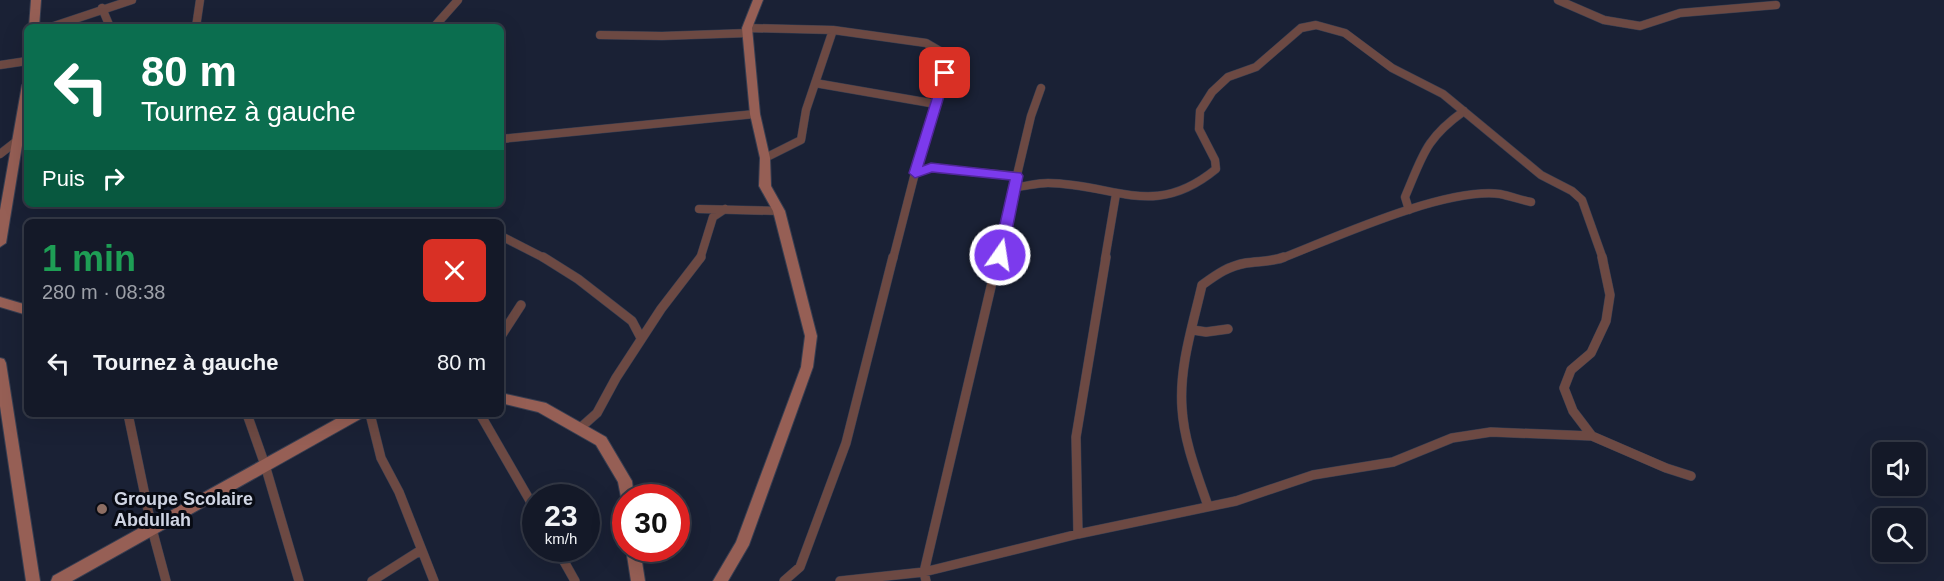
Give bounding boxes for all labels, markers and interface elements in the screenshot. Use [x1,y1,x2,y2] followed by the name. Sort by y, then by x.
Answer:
[919,47,970,98] pin
[42,48,120,126] icon: left
[141,48,237,95] text: 80 m
[928,56,961,89] icon: arrive
[141,97,356,127] text: Tournez à gauche
[97,162,130,195] icon: right
[42,166,85,191] text: Puis
[968,223,1032,287] position arrow
[42,238,136,279] text: 1 min
[423,239,486,302] button: close
[42,281,165,303] text: 280 m · 08:38
[42,347,75,380] icon: left
[93,350,278,375] text: Tournez à gauche
[437,350,486,375] text: 80 m
[1872,442,1926,562] map controls
[1872,442,1926,496] button: sound
[612,484,690,562] speed limit sign: 30
[114,489,253,530] place label: Groupe Scolaire Abdullah
[544,499,578,532] text: 23
[95,502,109,516] marker: Groupe Scolaire Abdullah
[1872,508,1926,562] button: search
[545,530,577,547] text: km/h

